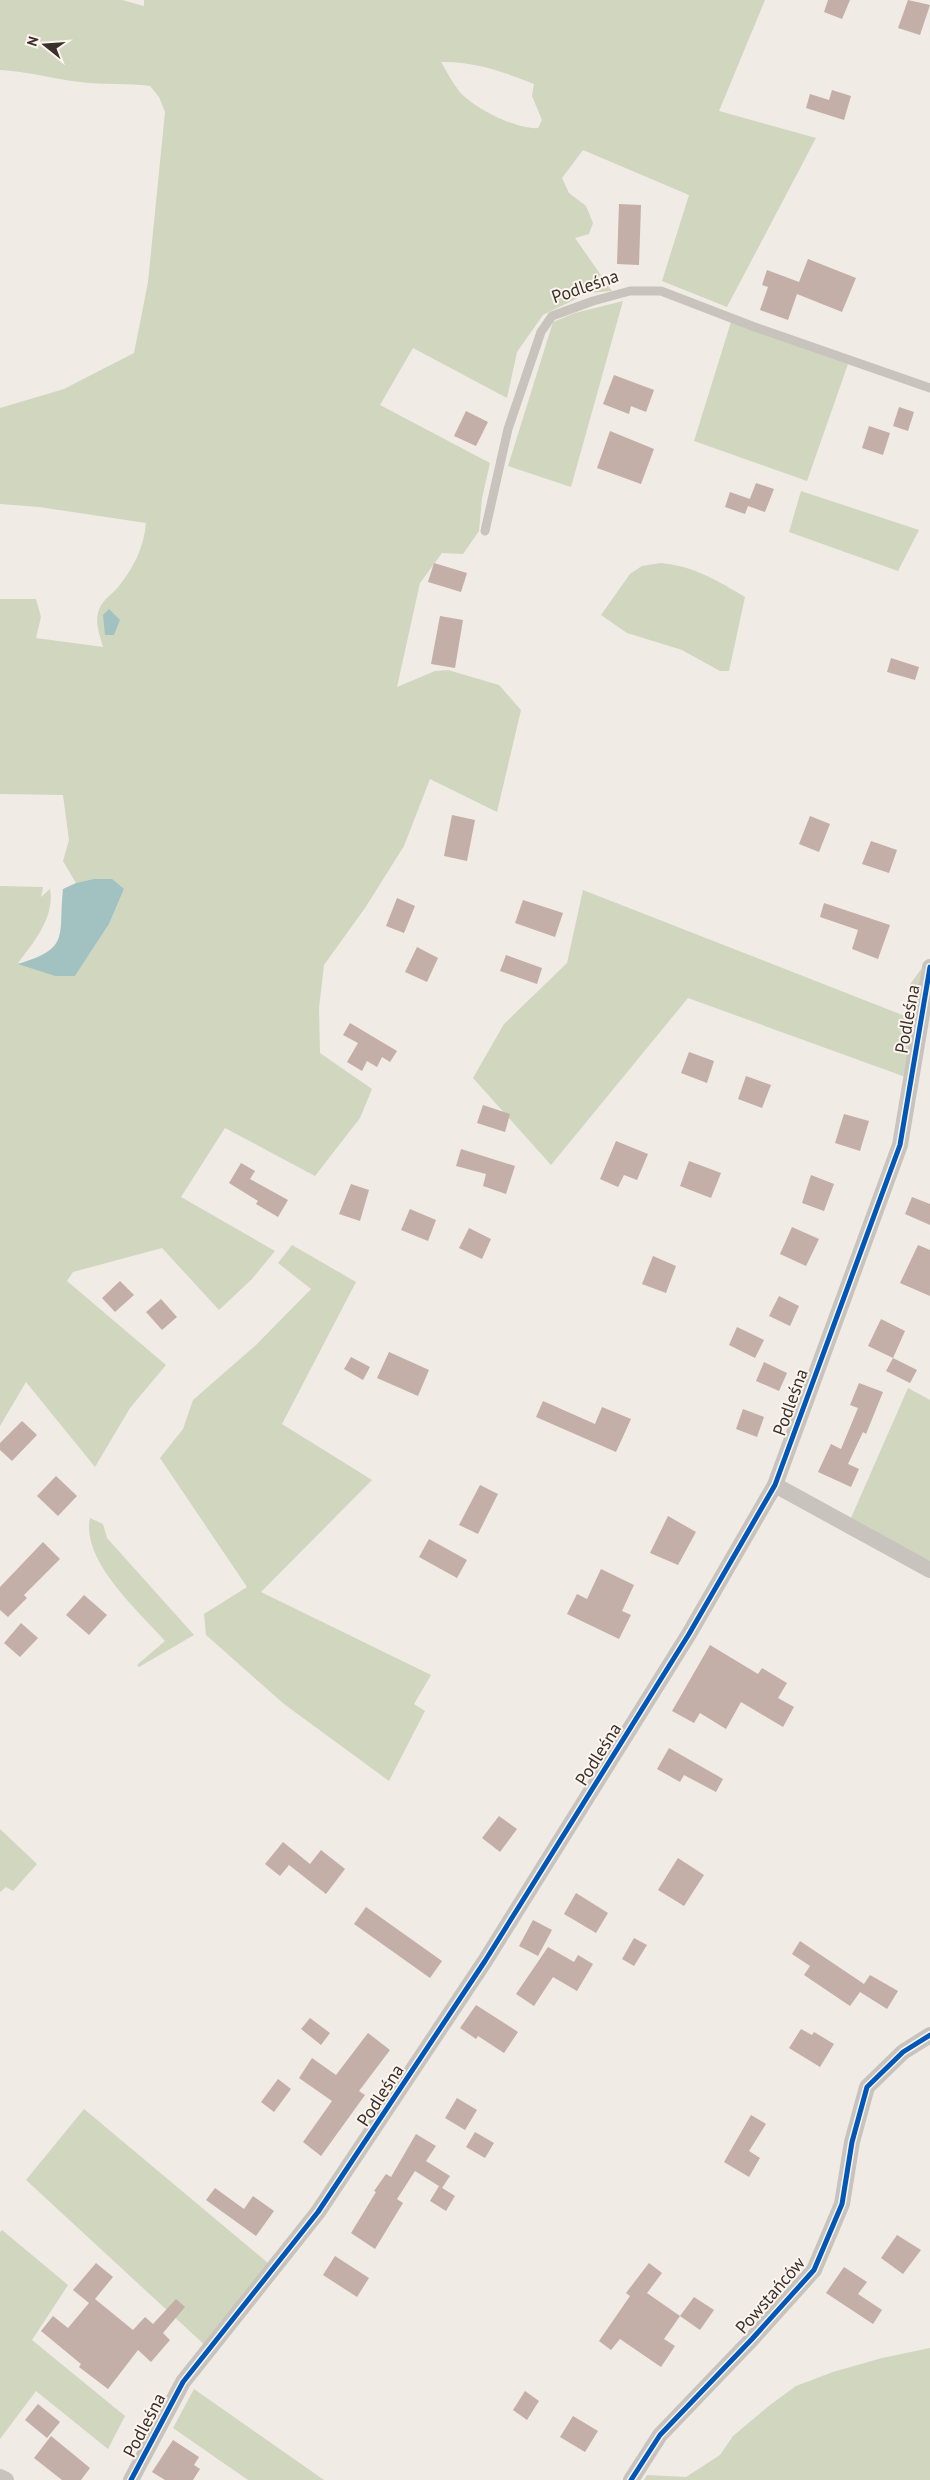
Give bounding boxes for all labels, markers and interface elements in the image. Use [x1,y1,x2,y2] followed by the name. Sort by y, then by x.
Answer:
[20,20,70,70] north arrow
[23,34,43,48] text: N
[548,264,622,308] street label: Podleśna
[890,983,924,1055] street label: Podleśna
[767,1365,813,1439] street label: Podleśna
[570,1718,626,1790] street label: Podleśna
[351,2060,409,2130] street label: Podleśna
[730,2251,810,2338] street label: Powstańców
[118,2389,170,2461] street label: Podleśna

